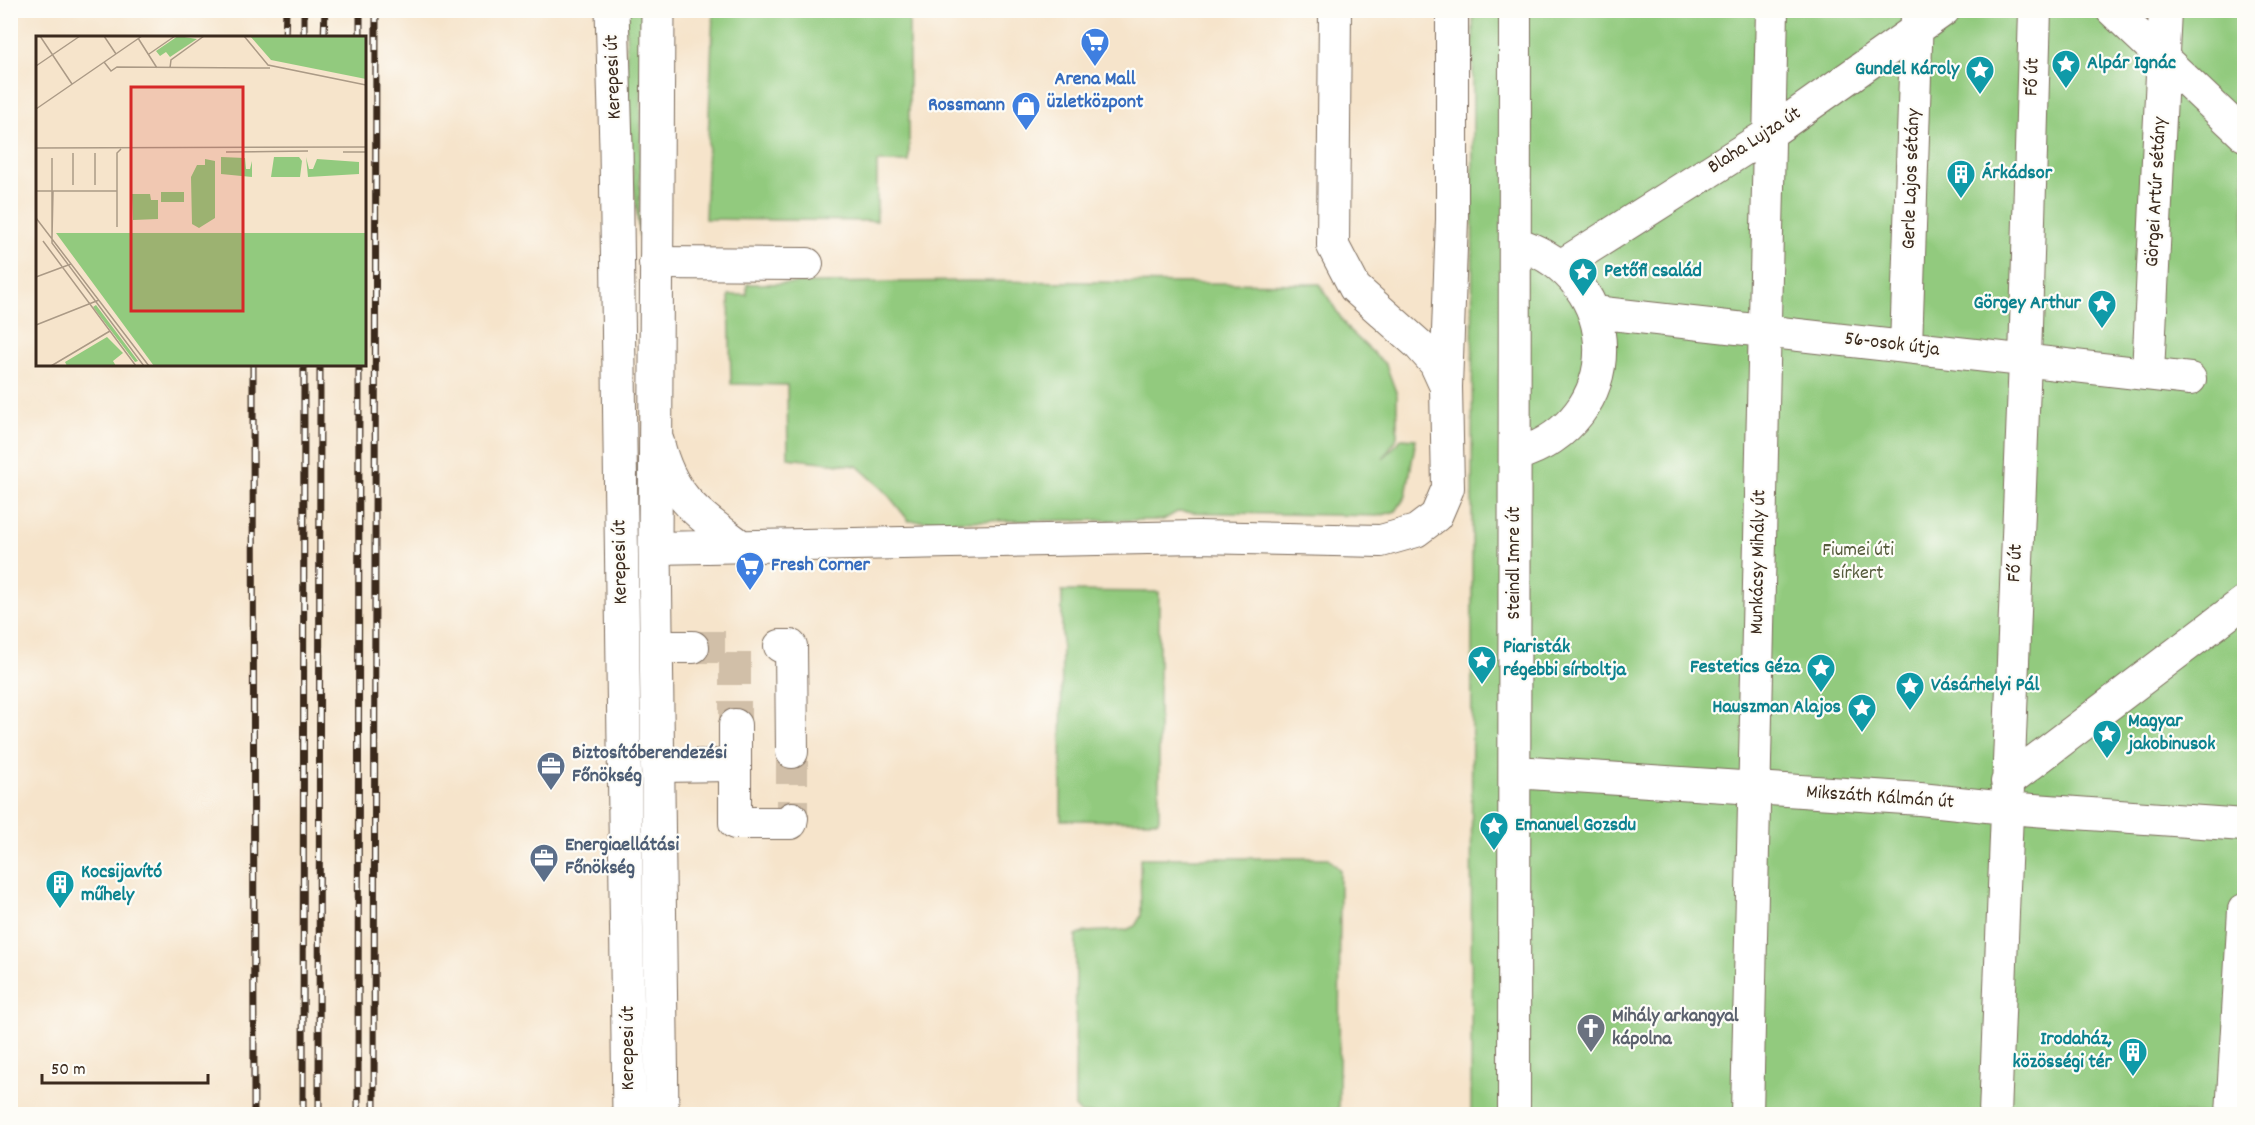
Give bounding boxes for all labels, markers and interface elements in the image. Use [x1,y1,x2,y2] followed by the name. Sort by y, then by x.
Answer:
[1079,26,1111,68] supermarket icon: Arena Mall üzletközpont
[599,34,629,120] street label: Kerepesi út
[36,36,366,366] inset map
[2050,48,2082,90] place icon: Alpár Ignác
[2087,50,2176,78] place label: Alpár Ignác
[1964,54,1996,96] place icon: Gundel Károly
[1855,56,1960,84] place label: Gundel Károly
[2018,57,2048,97] street label: Fő út
[1047,66,1144,117] place label: Arena Mall üzletközpont
[1010,90,1042,132] shop icon: Rossmann
[928,92,1005,120] place label: Rossmann
[1703,100,1807,182] street label: Blaha Lujza út
[1896,107,1928,250] street label: Gerle Lajos sétány
[2139,115,2175,268] street label: Görgei Artúr sétány
[1945,158,1977,200] building icon: Árkádsor
[1982,160,2053,188] place label: Árkádsor
[1567,256,1599,298] place icon: Petőfi család
[1604,258,1702,286] place label: Petőfi család
[2086,288,2118,330] place icon: Görgey Arthur
[1973,290,2082,318] place label: Görgey Arthur
[1843,325,1942,365] street label: 56-osok útja
[1744,489,1774,635] street label: Munkácsy Mihály út
[1501,506,1529,620] street label: Steindl Imre út
[606,519,636,605] street label: Kerepesi út
[1822,537,1894,588] park label: Fiumei úti sírkert
[2001,543,2031,583] street label: Fő út
[734,550,766,592] supermarket icon: Fresh Corner
[771,552,871,580] place label: Fresh Corner
[1503,634,1627,685] place label: Piaristák régebbi sírboltja
[1466,644,1498,686] place icon: Piaristák régebbi sírboltja
[1805,652,1837,694] place icon: Festetics Géza
[1690,654,1801,682] place label: Festetics Géza
[1894,670,1926,712] place icon: Vásárhelyi Pál
[1931,672,2040,700] place label: Vásárhelyi Pál
[1846,692,1878,734] place icon: Hauszman Alajos
[1712,694,1841,722] place label: Hauszman Alajos
[2126,708,2215,759] place label: Magyar jakobinusok
[2091,718,2123,760] place icon: Magyar jakobinusok
[572,740,727,791] place label: Biztosítóberendezési Főnökség
[535,750,567,792] office icon: Biztosítóberendezési Főnökség
[1805,779,1955,817] street label: Mikszáth Kálmán út
[1478,810,1510,852] place icon: Emanuel Gozsdu
[1515,812,1636,840] place label: Emanuel Gozsdu
[565,832,679,883] place label: Energiaellátási Főnökség
[528,842,560,884] office icon: Energiaellátási Főnökség
[81,859,162,910] place label: Kocsijavító műhely
[44,868,76,910] building icon: Kocsijavító műhely
[1612,1003,1739,1054] place label: Mihály arkangyal kápolna
[615,1006,643,1090] street label: Kerepesi út
[1575,1012,1607,1054] church icon: Mihály arkangyal kápolna
[2013,1026,2113,1077] place label: Irodaház, közösségi tér
[2117,1036,2149,1078] building icon: Irodaház, közösségi tér
[42,1047,208,1085] scale bar
[51,1058,86,1083] text: 50 m

